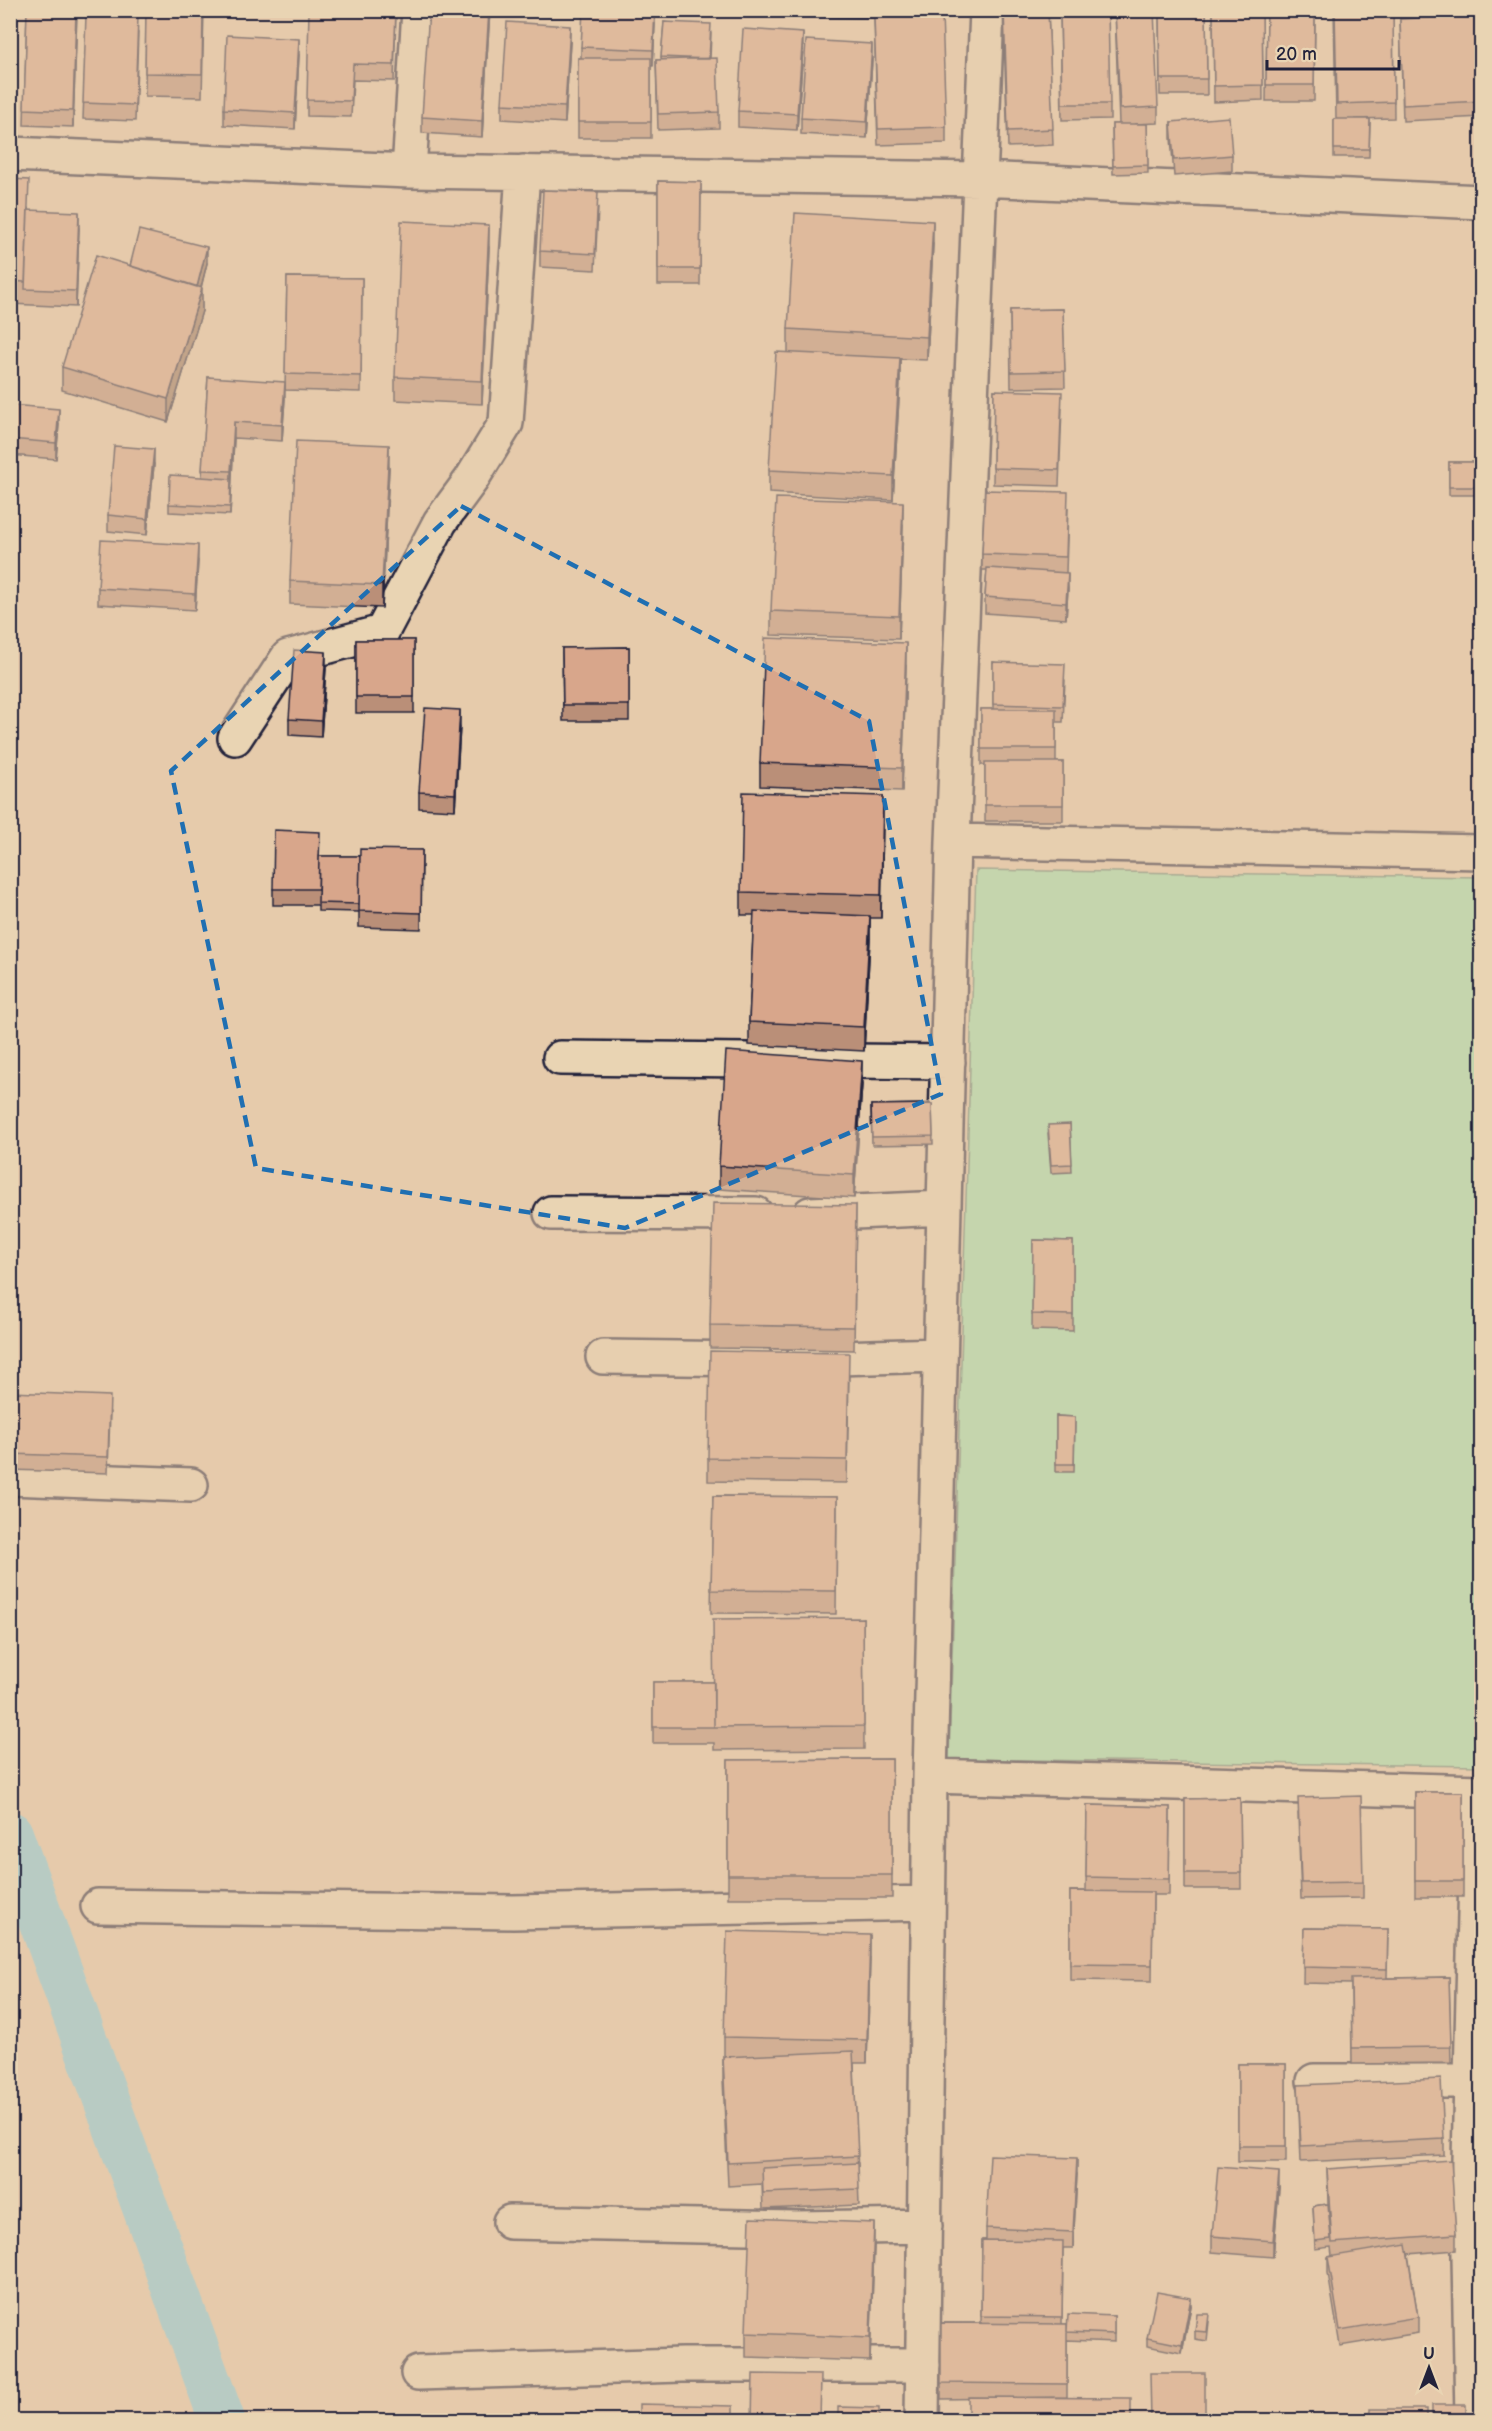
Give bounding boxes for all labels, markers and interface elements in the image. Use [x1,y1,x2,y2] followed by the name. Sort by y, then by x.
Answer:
[1267,33,1399,71] scale bar
[1276,44,1317,65] text: 20 m
[1399,2338,1459,2398] north arrow
[1423,2345,1435,2364] text: U

